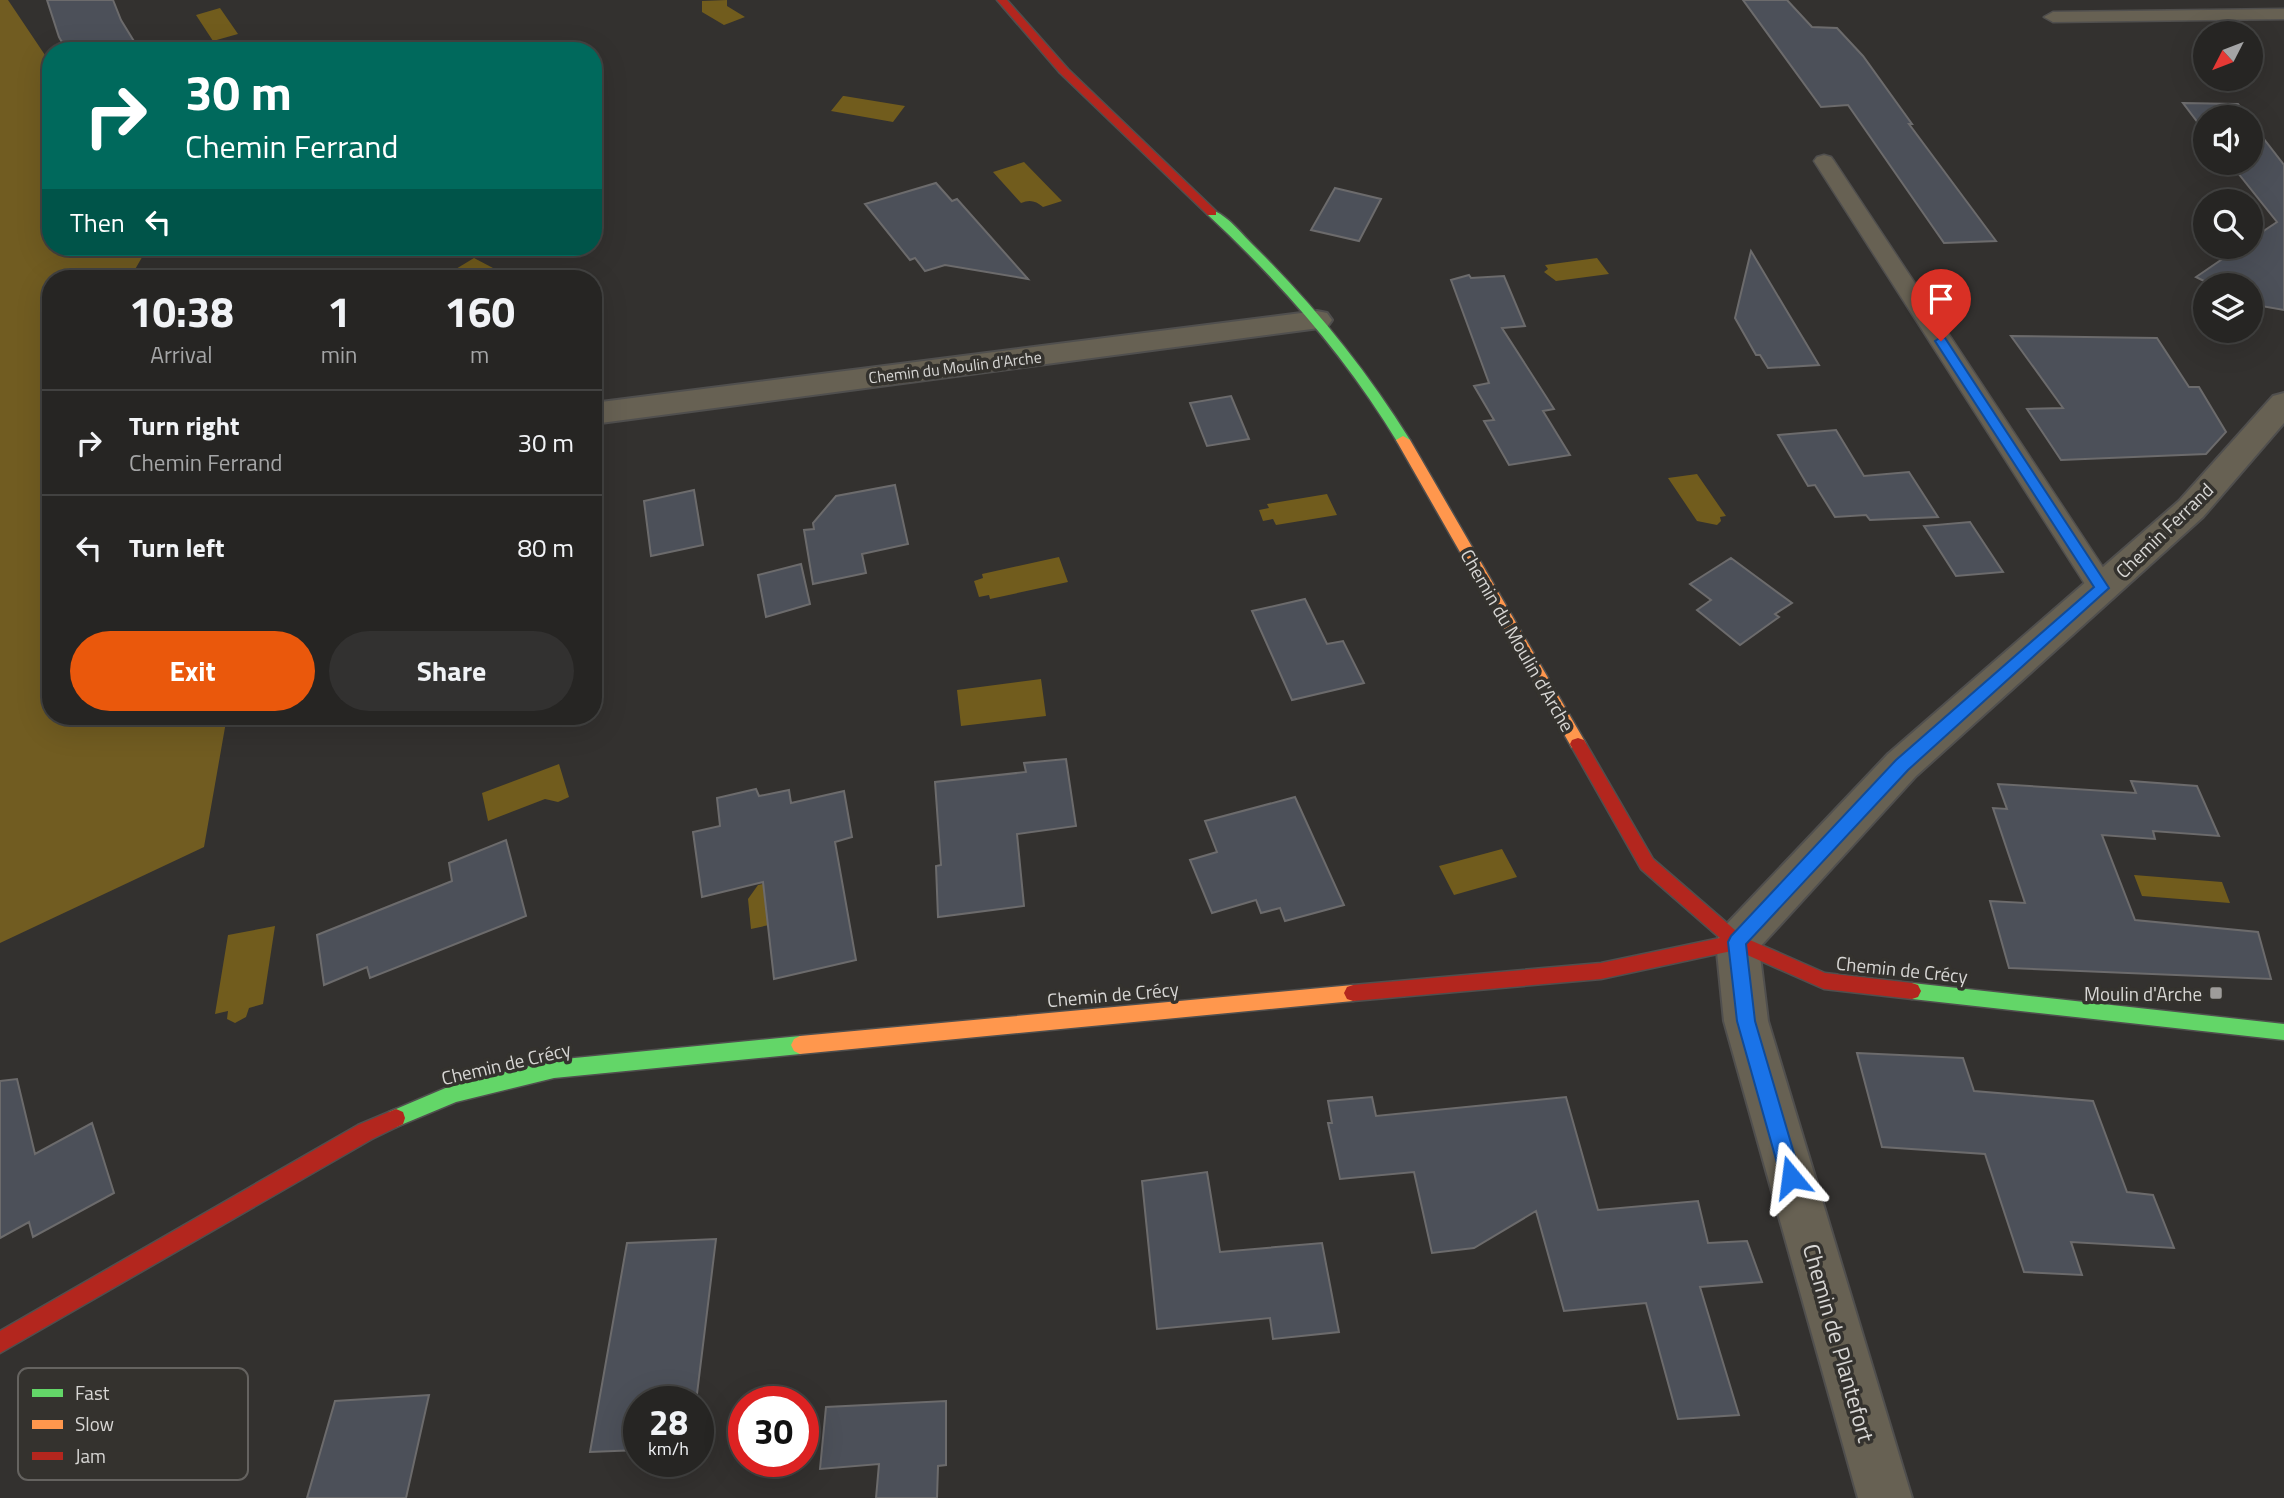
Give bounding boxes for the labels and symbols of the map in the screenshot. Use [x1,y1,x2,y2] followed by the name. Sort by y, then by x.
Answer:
[2193,21,2263,91] north arrow
[1911,269,1971,341] pin
[867,344,1043,390] street label: Chemin du Moulin d'Arche
[2108,476,2220,584] street label: Chemin Ferrand
[1454,543,1582,737] street label: Chemin du Moulin d'Arche
[1835,948,1969,990] street label: Chemin de Crécy
[1046,974,1180,1014] street label: Chemin de Crécy
[2084,979,2202,1008] place label: Moulin d'Arche
[2208,985,2224,1001] marker: Moulin d'Arche
[438,1034,574,1092] street label: Chemin de Crécy
[1754,1140,1828,1214] position arrow
[1794,1240,1884,1446] street label: Chemin de Plantefort
[18,1368,248,1480] legend
[75,1378,110,1407] text: Fast
[728,1386,819,1477] speed limit sign: 30
[75,1409,114,1438] text: Slow
[75,1441,106,1470] text: Jam

